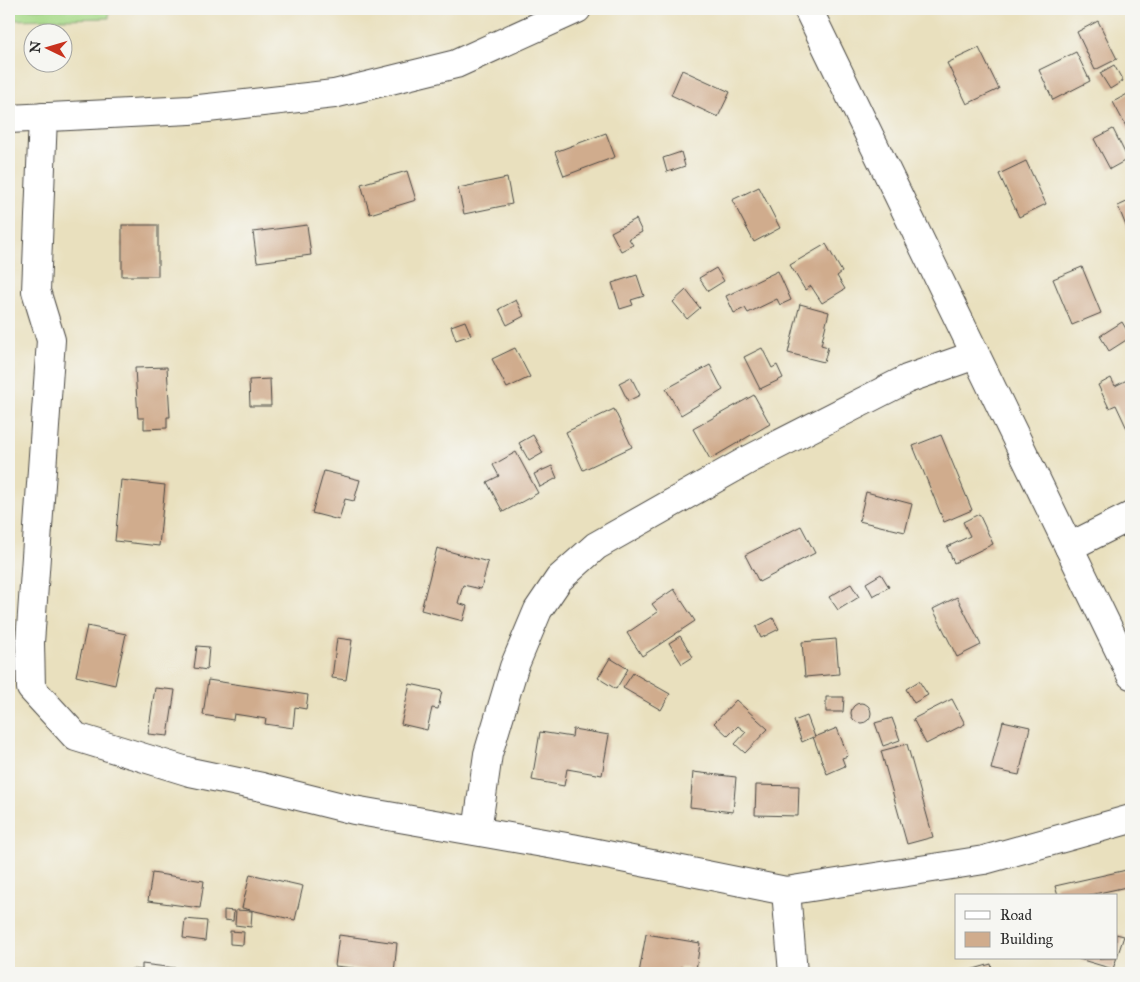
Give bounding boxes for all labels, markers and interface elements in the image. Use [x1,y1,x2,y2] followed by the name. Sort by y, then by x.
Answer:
[22,22,72,72] north arrow
[27,40,45,54] text: N
[955,894,1118,960] legend
[1000,906,1032,924] text: Road
[1000,930,1054,948] text: Building

